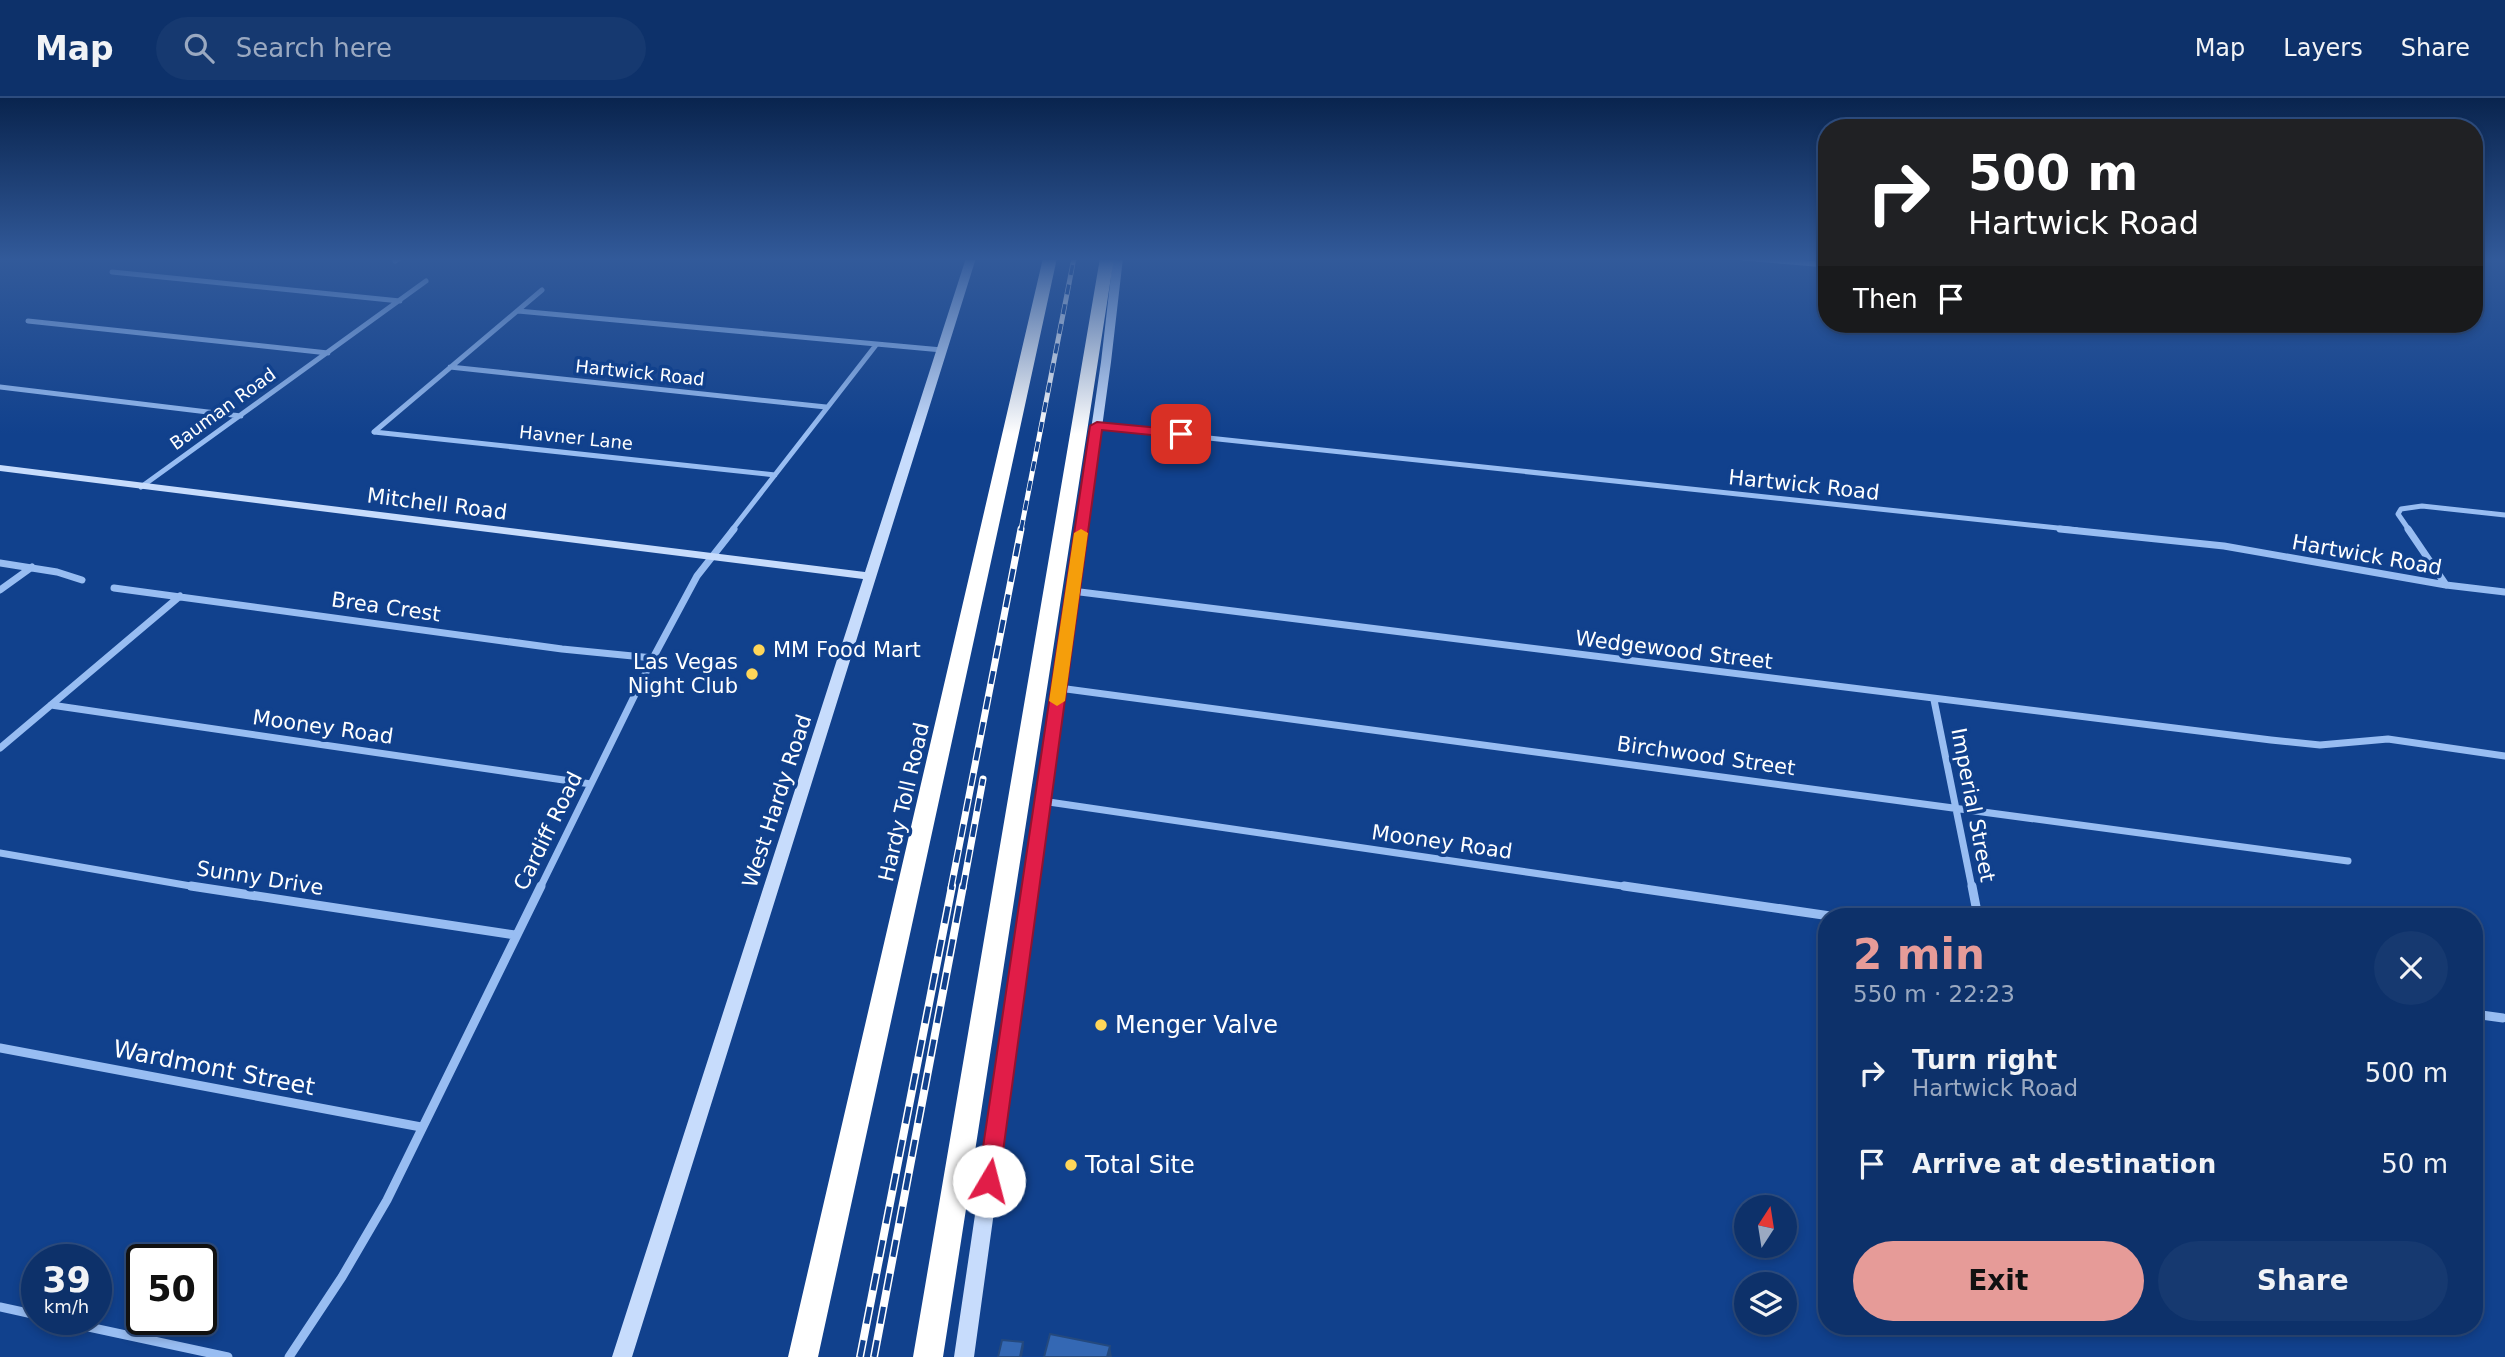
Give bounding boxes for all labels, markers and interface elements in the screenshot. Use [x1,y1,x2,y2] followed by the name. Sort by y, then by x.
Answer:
[156,17,646,80] search box
[35,29,114,68] text: Map
[180,29,218,67] icon: search
[236,33,392,63] text: Search here
[2195,34,2245,62] text: Map
[2283,34,2363,62] text: Layers
[2401,34,2470,62] text: Share
[1968,145,2138,202] text: 500 m
[1853,147,1944,238] icon: right
[1968,204,2199,242] text: Hartwick Road
[1932,280,1970,318] icon: arrive
[1853,284,1918,314] text: Then
[574,355,706,390] street label: Hartwick Road
[166,363,280,454] street label: Bauman Road
[1151,404,1211,464] pin
[1162,415,1200,453] icon: arrive
[518,421,634,454] street label: Havner Lane
[1727,465,1881,505] street label: Hartwick Road
[366,483,508,525] street label: Mitchell Road
[2290,530,2444,580] street label: Hartwick Road
[330,587,442,627] street label: Brea Crest
[1574,626,1774,674] street label: Wedgewood Street
[773,638,921,662] place label: MM Food Mart
[751,642,767,658] marker: MM Food Mart
[628,650,738,698] place label: Las Vegas Night Club
[744,666,760,682] marker: Las Vegas Night Club
[251,705,395,749] street label: Mooney Road
[738,712,816,890] street label: West Hardy Road
[874,720,934,884] street label: Hardy Toll Road
[1946,726,2000,884] street label: Imperial Street
[1615,732,1797,780] street label: Birchwood Street
[509,768,587,894] street label: Cardiff Road
[1370,820,1514,864] street label: Mooney Road
[195,856,325,900] street label: Sunny Drive
[1853,930,1985,979] text: 2 min
[2374,931,2448,1005] button: close
[1853,981,2015,1007] text: 550 m · 22:23
[1115,1011,1278,1039] place label: Menger Valve
[1093,1017,1109,1033] marker: Menger Valve
[111,1035,317,1101] street label: Wardmont Street
[1912,1045,2057,1075] text: Turn right
[1853,1054,1891,1092] icon: right
[2365,1058,2448,1088] text: 500 m
[1912,1075,2078,1101] text: Hartwick Road
[952,1144,1026,1218] position arrow
[1853,1145,1891,1183] icon: arrive
[1912,1149,2216,1179] text: Arrive at destination
[2381,1149,2448,1179] text: 50 m
[1084,1151,1195,1179] place label: Total Site
[1063,1157,1079,1173] marker: Total Site
[1734,1195,1797,1258] north arrow
[1734,1195,1797,1335] map controls
[1853,1241,2144,1321] button: Exit
[2158,1241,2448,1321] button: Share
[126,1244,217,1335] speed limit sign: 50
[42,1260,91,1300] text: 39
[1734,1272,1797,1335] button: layers
[44,1296,89,1317] text: km/h

